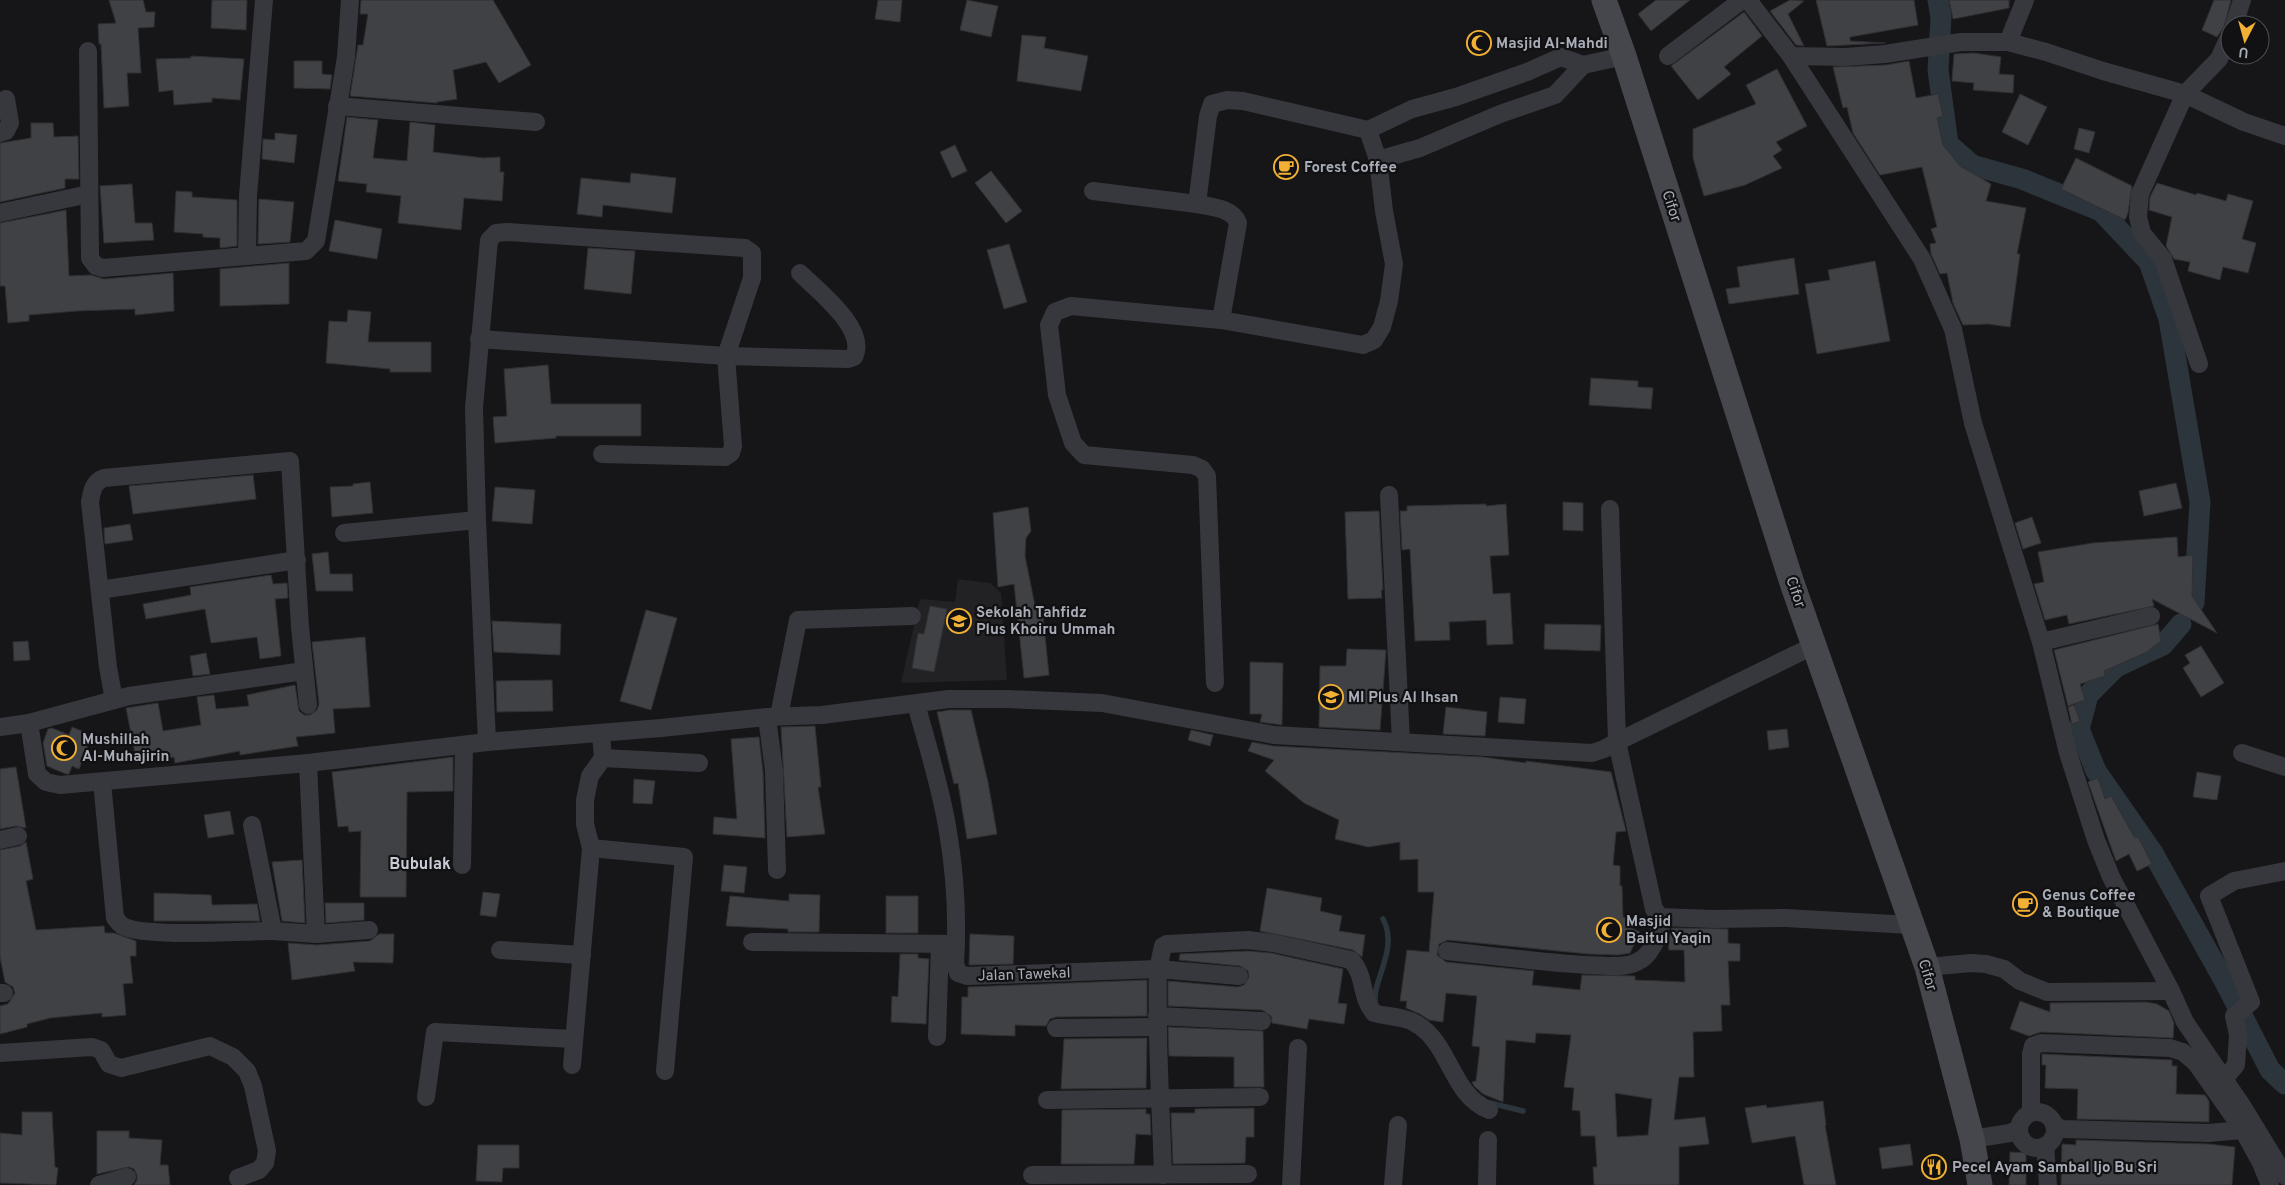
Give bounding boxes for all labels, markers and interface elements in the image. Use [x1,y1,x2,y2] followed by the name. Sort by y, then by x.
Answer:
[2220,15,2270,65] north arrow
[1466,30,1492,56] mosque icon: Masjid Al-Mahdi
[1496,35,1608,54] place label: Masjid Al-Mahdi
[2238,42,2250,60] text: U
[1273,154,1299,180] cafe icon: Forest Coffee
[1304,159,1397,178] place label: Forest Coffee
[1657,188,1685,225] street label: Cifor
[1780,574,1809,611] street label: Cifor
[976,604,1115,640] place label: Sekolah Tahfidz Plus Khoiru Ummah
[946,608,972,634] school or university icon: Sekolah Tahfidz Plus Khoiru Ummah
[1318,684,1344,710] school or university icon: MI Plus Al Ihsan
[1348,689,1458,708] place label: MI Plus Al Ihsan
[82,731,169,767] place label: Mushillah Al-Muhajirin
[51,735,77,761] mosque icon: Mushillah Al-Muhajirin
[389,855,451,875] district label: Bubulak
[2042,887,2136,923] place label: Genus Coffee & Boutique
[2012,891,2038,917] cafe icon: Genus Coffee & Boutique
[1626,913,1711,949] place label: Masjid Baitul Yaqin
[1596,917,1622,943] mosque icon: Masjid Baitul Yaqin
[1913,957,1940,994] street label: Cifor
[977,964,1071,987] street label: Jalan Tawekal
[1921,1154,1947,1180] restaurant icon: Pecel Ayam Sambal Ijo Bu Sri
[1952,1159,2157,1178] place label: Pecel Ayam Sambal Ijo Bu Sri

